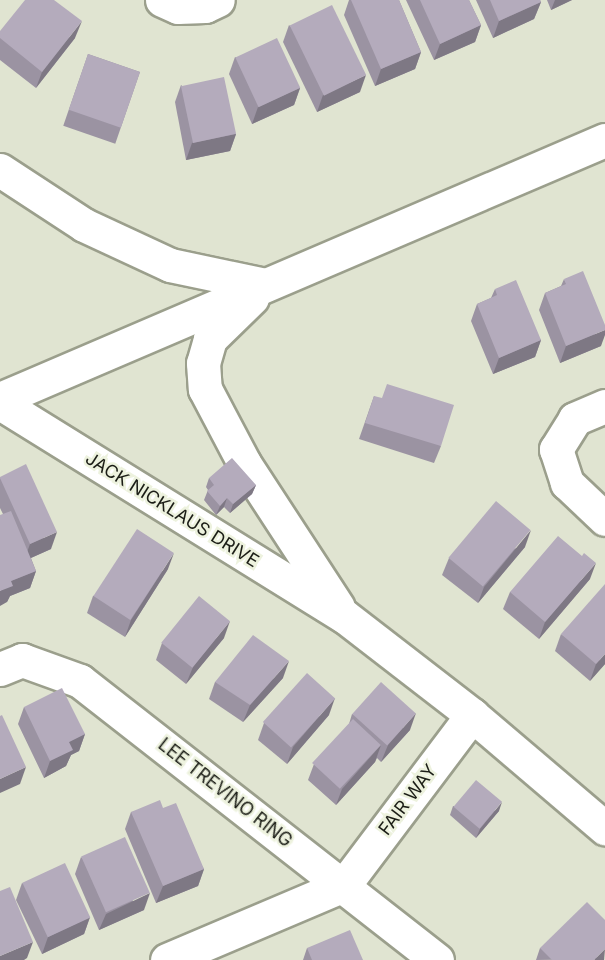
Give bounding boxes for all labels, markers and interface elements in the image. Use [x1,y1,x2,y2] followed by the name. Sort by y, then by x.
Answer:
[81,448,263,572] street label: JACK NICKLAUS DRIVE
[154,734,296,852] street label: LEE TREVINO RING
[374,760,442,840] street label: FAIR WAY

